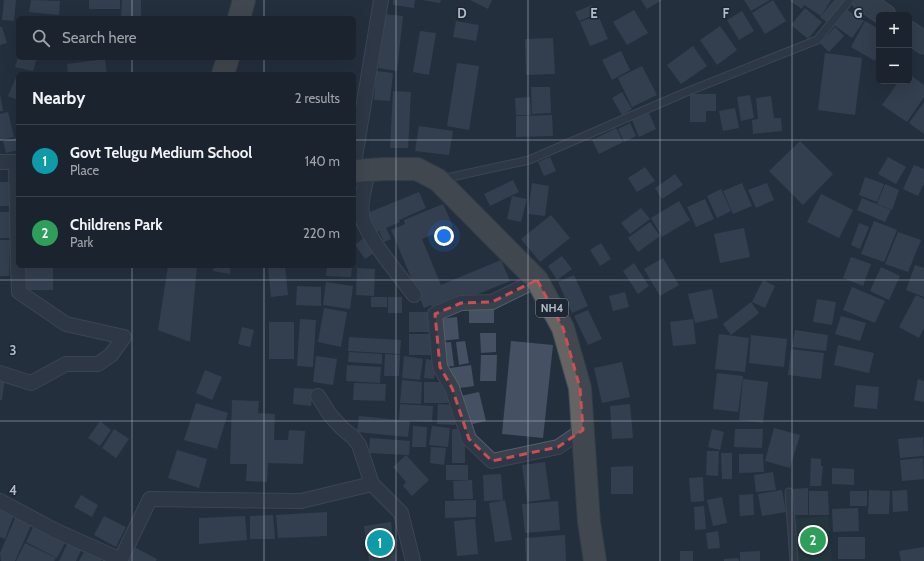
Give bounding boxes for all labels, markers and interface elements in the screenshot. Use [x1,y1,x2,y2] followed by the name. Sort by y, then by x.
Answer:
[457,5,467,21] text: D
[590,5,598,21] text: E
[723,5,730,21] text: F
[854,5,863,21] text: G
[876,12,912,84] map controls
[876,12,912,48] button: +
[16,16,356,60] search box
[30,27,52,49] icon: search
[62,29,137,47] text: Search here
[876,48,912,84] button: −
[32,88,85,108] text: Nearby
[295,90,340,106] text: 2 results
[70,144,252,162] text: Govt Telugu Medium School
[43,153,47,169] text: 1
[305,153,340,169] text: 140 m
[70,162,99,178] text: Place
[70,216,162,234] text: Childrens Park
[42,225,48,241] text: 2
[303,225,340,241] text: 220 m
[434,226,454,246] your location
[70,234,93,250] text: Park
[536,299,568,317] road number: NH4
[9,342,17,358] text: 3
[9,482,17,498] text: 4
[800,525,826,555] pin: 2
[367,528,393,558] pin: 1

